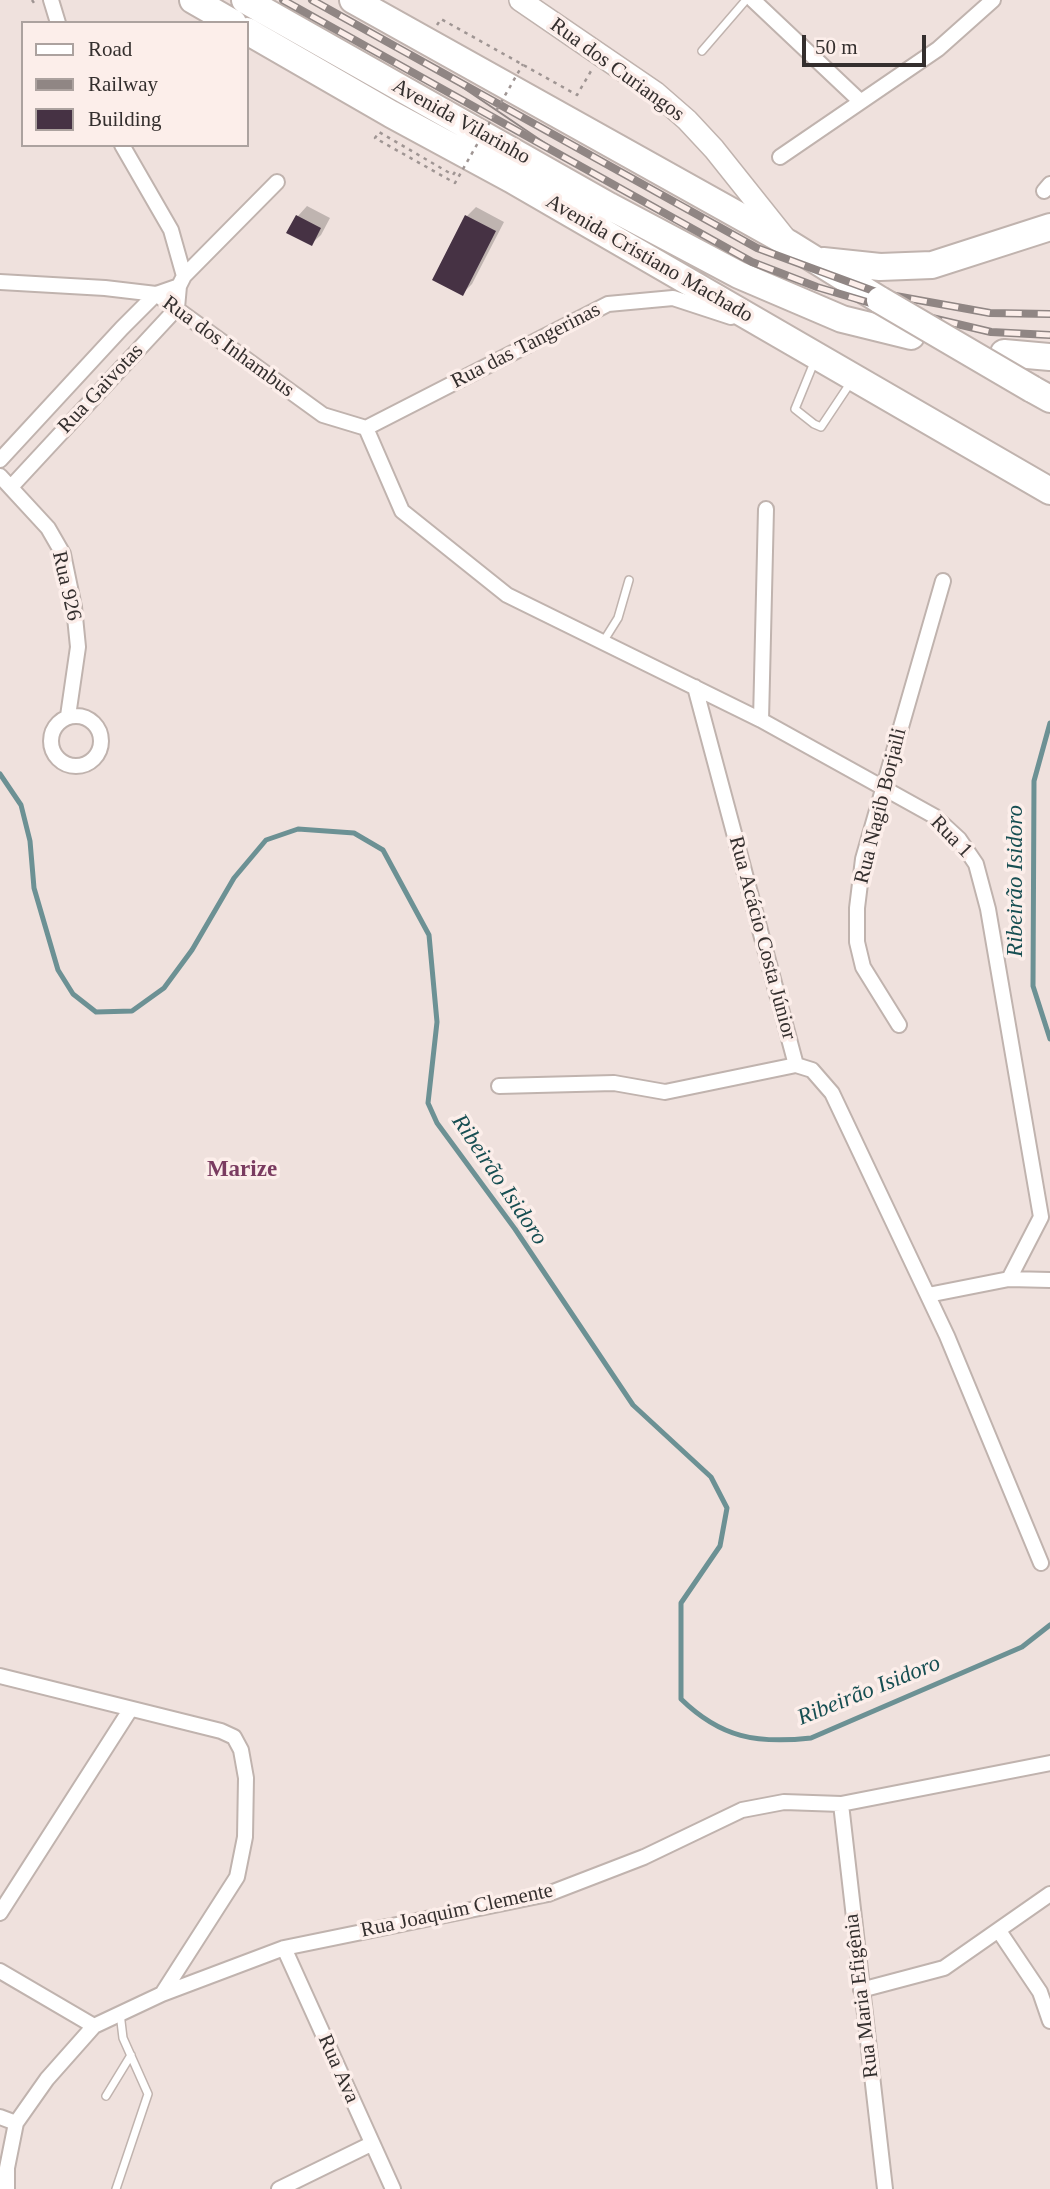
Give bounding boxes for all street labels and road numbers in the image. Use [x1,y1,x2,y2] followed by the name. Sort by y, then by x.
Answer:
[545,13,689,127] street label: Rua dos Curiangos
[388,74,534,170] street label: Avenida Vilarinho
[541,189,757,329] street label: Avenida Cristiano Machado
[157,291,299,403] street label: Rua dos Inhambus
[447,298,605,394] street label: Rua das Tangerinas
[53,339,149,439] street label: Rua Gaivotas
[46,549,86,623] street label: Rua 926
[849,725,913,887] street label: Rua Nagib Borjaili
[925,810,977,864] street label: Rua 1
[723,834,801,1042] street label: Rua Acácio Costa Júnior
[359,1878,555,1944] street label: Rua Joaquim Clemente
[839,1912,885,2080] street label: Rua Maria Efigênia
[312,2031,364,2107] street label: Rua Ava

